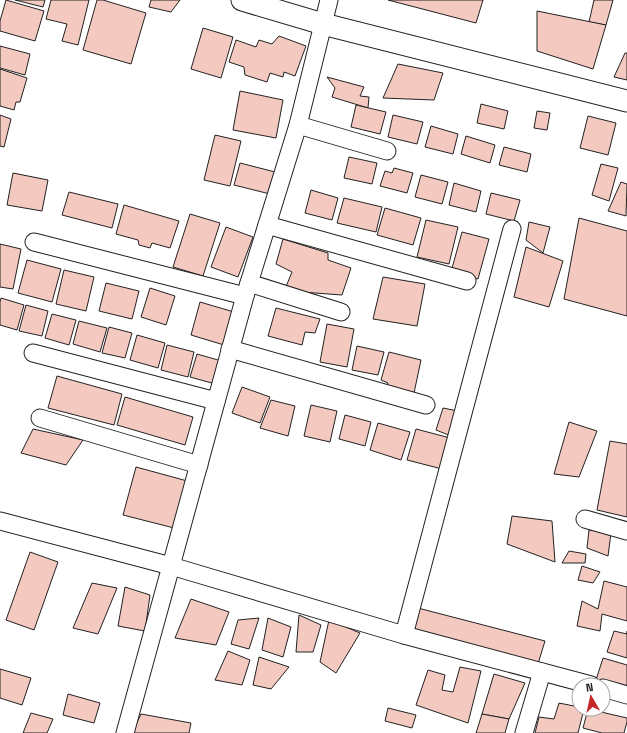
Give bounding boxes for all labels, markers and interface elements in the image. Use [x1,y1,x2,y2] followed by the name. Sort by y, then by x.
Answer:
[571,677,611,717] north arrow
[585,680,594,695] text: N

